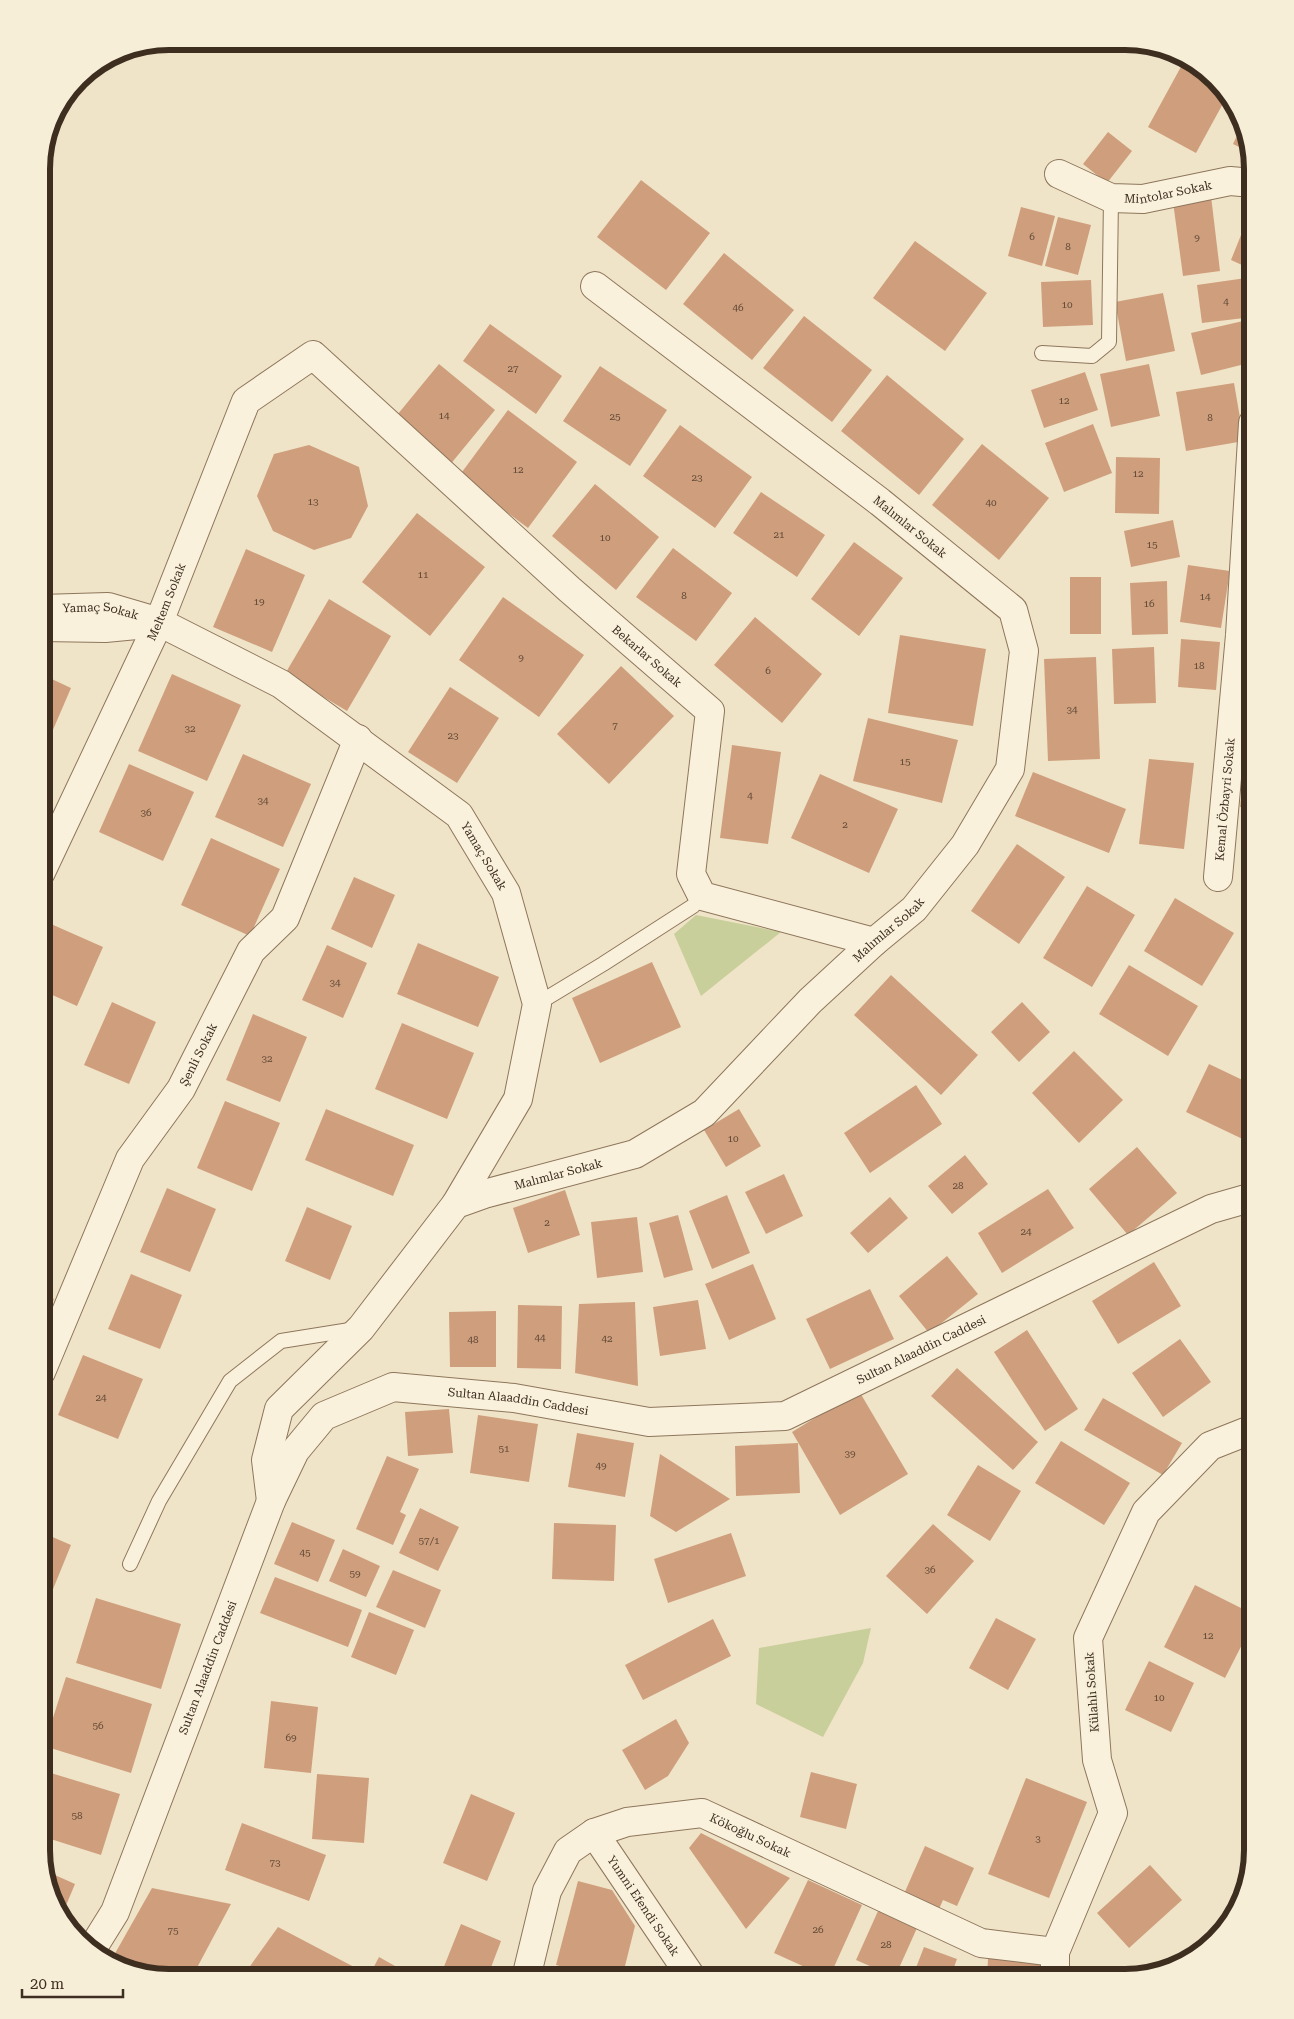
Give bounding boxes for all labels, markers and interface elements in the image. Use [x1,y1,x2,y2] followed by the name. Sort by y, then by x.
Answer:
[1124,178,1214,207] street label: Mintolar Sokak
[1029,231,1035,242] house number: 6
[1194,232,1200,243] house number: 9
[1065,241,1071,252] house number: 8
[1223,296,1229,307] house number: 4
[1061,299,1073,310] house number: 10
[732,302,744,313] house number: 46
[507,363,519,374] house number: 27
[1058,395,1070,406] house number: 12
[438,410,450,421] house number: 14
[609,411,621,422] house number: 25
[1207,412,1213,423] house number: 8
[512,464,524,475] house number: 12
[1132,468,1144,479] house number: 12
[691,472,703,483] house number: 23
[870,493,950,561] street label: Malımlar Sokak
[307,496,319,507] house number: 13
[985,497,997,508] house number: 40
[773,529,785,540] house number: 21
[599,532,611,543] house number: 10
[1146,539,1158,550] house number: 15
[144,560,189,643] street label: Meltem Sokak
[417,569,429,580] house number: 11
[681,590,687,601] house number: 8
[1199,591,1211,602] house number: 14
[253,596,265,607] house number: 19
[1143,598,1155,609] house number: 16
[62,600,141,623] street label: Yamaç Sokak
[609,622,685,691] street label: Bekarlar Sokak
[518,652,524,663] house number: 9
[1193,660,1205,671] house number: 18
[765,665,771,676] house number: 6
[1066,704,1078,715] house number: 34
[612,720,618,731] house number: 7
[184,723,196,734] house number: 32
[447,730,459,741] house number: 23
[1212,737,1238,862] street label: Kemal Özbayri Sokak
[899,756,911,767] house number: 15
[747,790,753,801] house number: 4
[257,795,269,806] house number: 34
[140,807,152,818] house number: 36
[458,819,510,893] street label: Yamaç Sokak
[842,819,848,830] house number: 2
[850,894,928,965] street label: Malımlar Sokak
[329,977,341,988] house number: 34
[177,1020,220,1088] street label: Şenli Sokak
[261,1053,273,1064] house number: 32
[727,1133,739,1144] house number: 10
[513,1156,604,1193] street label: Malımlar Sokak
[952,1180,964,1191] house number: 28
[544,1217,550,1228] house number: 2
[1020,1226,1032,1237] house number: 24
[854,1312,988,1387] street label: Sultan Alaaddin Caddesi
[534,1332,546,1343] house number: 44
[601,1333,613,1344] house number: 42
[467,1334,479,1345] house number: 48
[447,1385,590,1418] street label: Sultan Alaaddin Caddesi
[95,1392,107,1403] house number: 24
[498,1443,510,1454] house number: 51
[844,1448,856,1459] house number: 39
[595,1460,607,1471] house number: 49
[419,1535,440,1546] house number: 57/1
[299,1547,311,1558] house number: 45
[924,1564,936,1575] house number: 36
[349,1568,361,1579] house number: 59
[176,1599,240,1736] street label: Sultan Alaaddin Caddesi
[1202,1630,1214,1641] house number: 12
[1082,1651,1102,1733] street label: Külahlı Sokak
[1153,1692,1165,1703] house number: 10
[92,1720,104,1731] house number: 56
[285,1732,297,1743] house number: 69
[71,1810,83,1821] house number: 58
[708,1811,794,1861] street label: Kökoğlu Sokak
[1035,1833,1041,1844] house number: 3
[604,1853,682,1959] street label: Yumni Efendi Sokak
[269,1857,281,1868] house number: 73
[812,1924,824,1935] house number: 26
[167,1925,179,1936] house number: 75
[880,1939,892,1950] house number: 28
[22,1966,124,1998] scale bar
[30,1975,65,1993] text: 20 m

